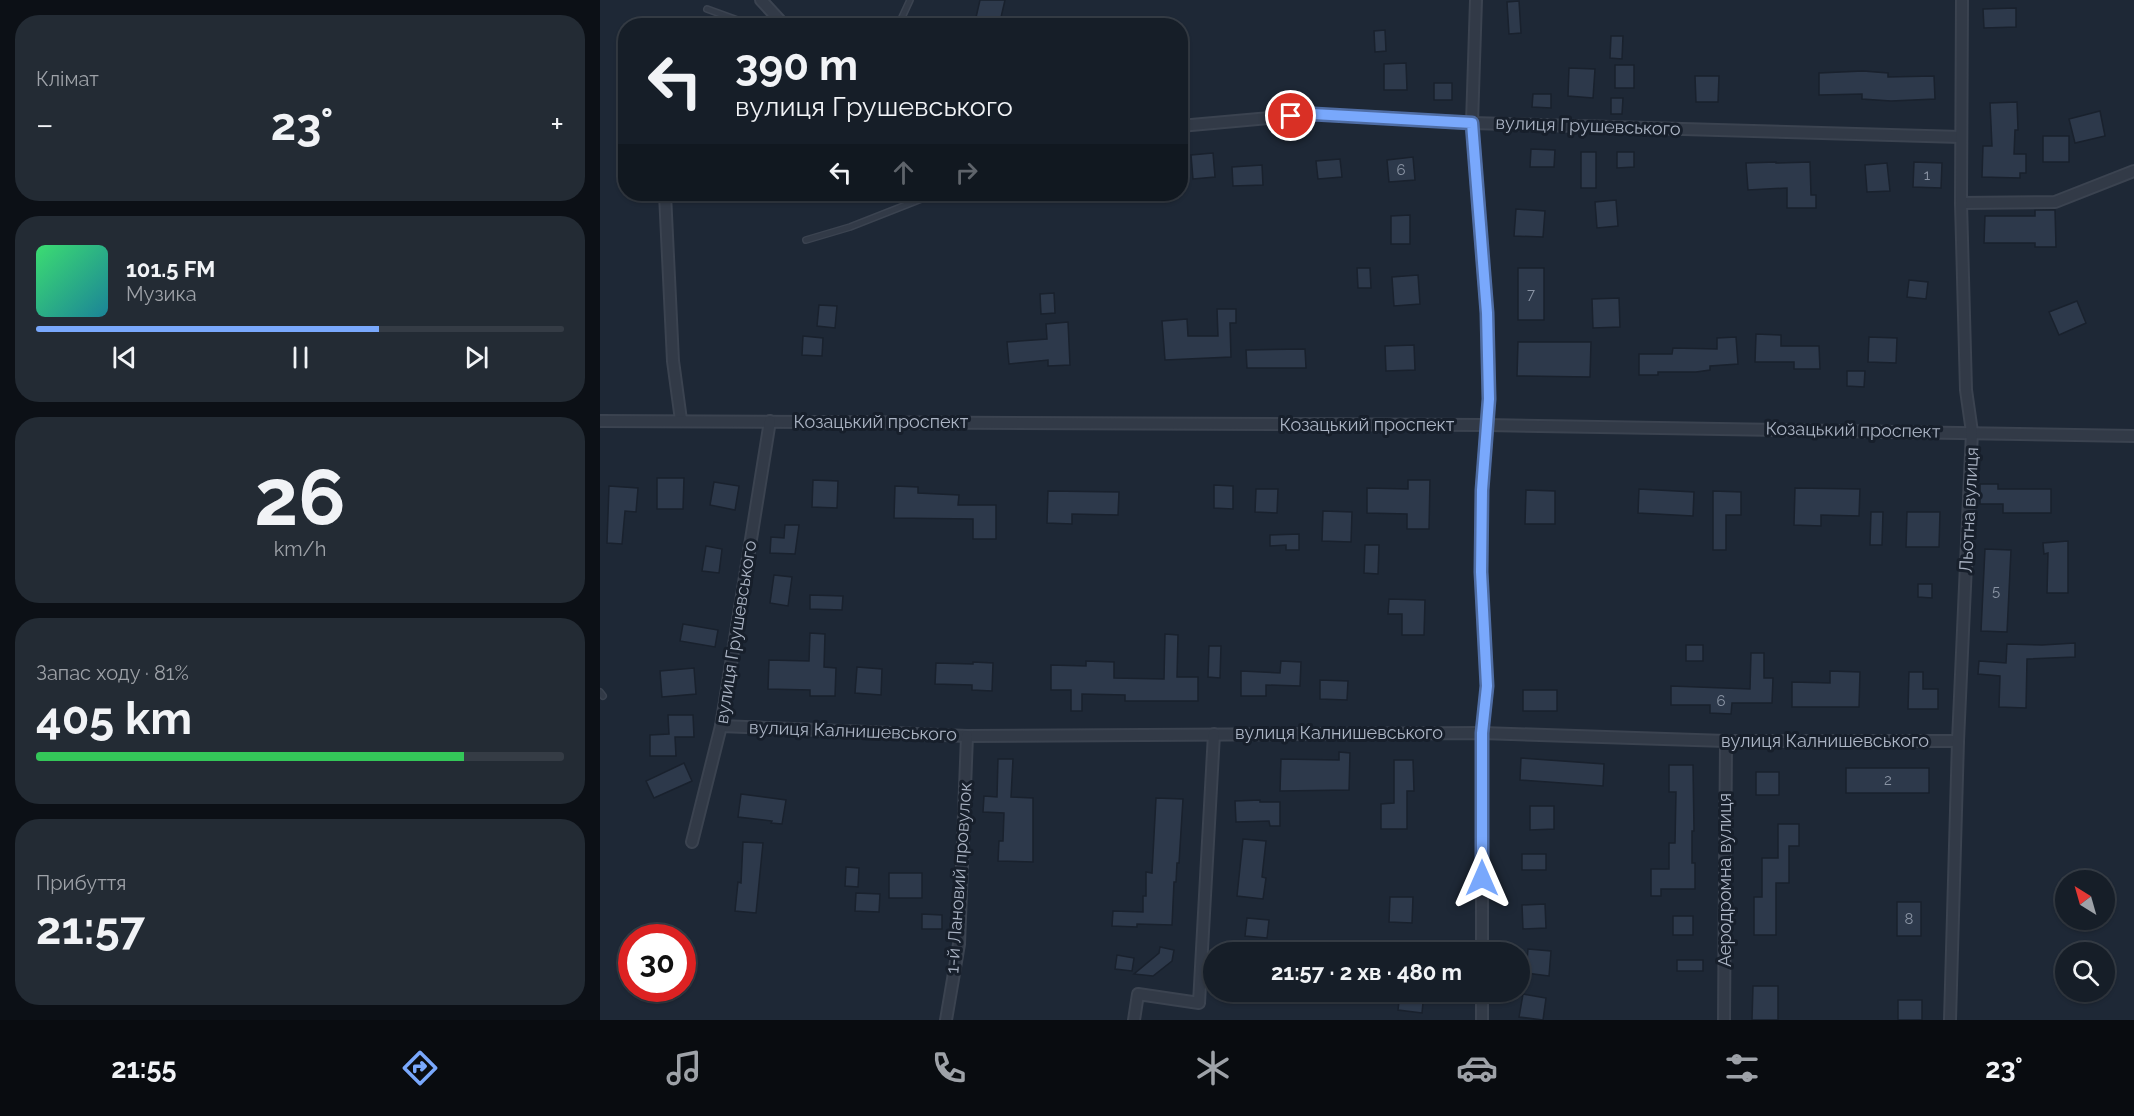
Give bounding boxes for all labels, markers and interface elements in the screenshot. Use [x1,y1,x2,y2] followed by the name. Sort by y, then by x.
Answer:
[735,41,858,90] text: 390 m
[636,42,714,120] icon: left
[36,67,99,91] text: Клімат
[1265,90,1316,141] pin
[735,91,1013,122] text: вулиця Грушевського
[271,98,333,151] text: 23°
[1274,99,1307,132] icon: arrive
[36,105,54,144] text: −
[550,105,564,144] text: +
[1495,112,1681,139] street label: вулиця Грушевського
[824,156,857,189] icon: left
[887,156,920,189] icon: ahead
[950,156,983,189] icon: right
[1396,161,1406,179] house number: 6
[1924,166,1931,184] house number: 1
[126,256,215,282] text: 101.5 FM
[126,282,197,306] text: Музика
[1527,285,1535,303] house number: 7
[108,341,141,374] icon: previous
[284,341,317,374] icon: pause
[460,341,493,374] icon: next
[794,411,969,432] street label: Козацький проспект
[1280,414,1455,435] street label: Козацький проспект
[1765,417,1941,442] street label: Козацький проспект
[1955,446,1982,574] street label: Льотна вулиця
[254,452,346,543] text: 26
[274,537,326,561] text: km/h
[711,538,760,725] street label: вулиця Грушевського
[1992,582,2000,600] house number: 5
[36,661,189,685] text: Запас ходу · 81%
[36,692,192,745] text: 405 km
[1716,692,1726,710] house number: 6
[749,716,958,745] street label: вулиця Калнишевського
[1235,722,1443,743] street label: вулиця Калнишевського
[1721,730,1929,751] street label: вулиця Калнишевського
[1884,771,1892,789] house number: 2
[941,782,976,974] street label: 1-й Лановий провулок
[1714,793,1735,967] street label: Аеродромна вулиця
[1450,846,1514,910] position arrow
[2055,870,2115,930] north arrow
[2055,870,2115,1002] map controls
[36,871,126,895] text: Прибуття
[36,902,145,955] text: 21:57
[1905,910,1914,928] house number: 8
[618,924,696,1002] speed limit sign: 30
[2055,942,2115,1002] button: search
[1271,959,1462,985] text: 21:57 · 2 хв · 480 m
[399,1047,441,1089] icon: directions
[663,1047,705,1089] icon: music
[928,1047,970,1089] icon: phone
[1192,1047,1234,1089] icon: climate
[1456,1047,1498,1089] icon: car
[1721,1047,1763,1089] icon: filters
[111,1053,176,1084] text: 21:55
[1985,1053,2023,1084] text: 23°

